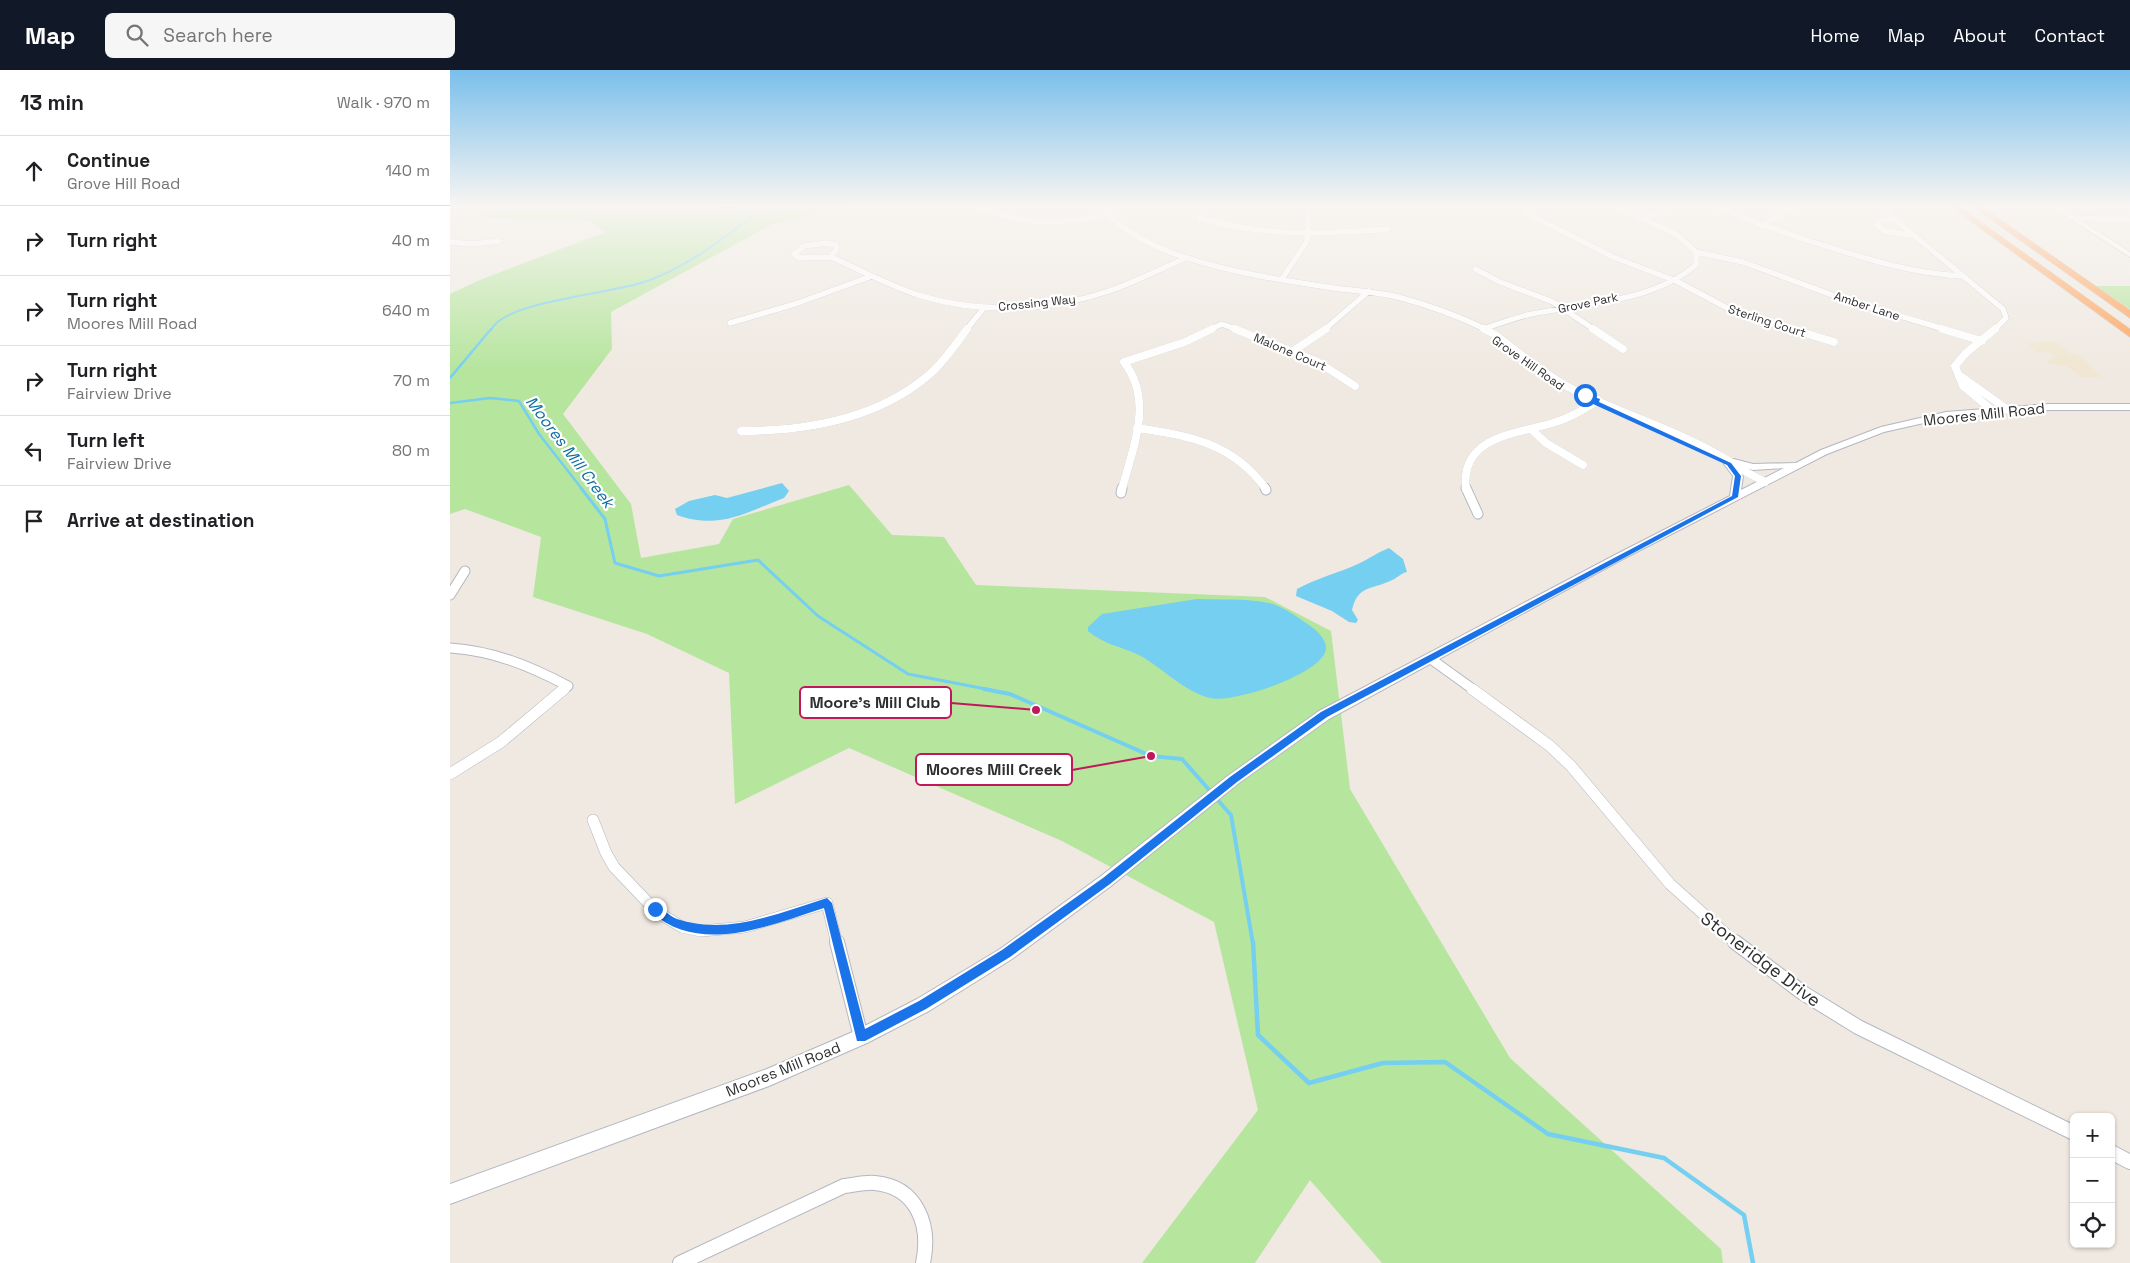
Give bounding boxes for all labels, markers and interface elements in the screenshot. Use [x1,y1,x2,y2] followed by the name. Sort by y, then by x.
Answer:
[105,13,455,58] search box
[25,20,75,51] text: Map
[123,21,151,49] icon: search
[163,23,273,48] text: Search here
[1811,24,1860,47] text: Home
[1888,24,1925,47] text: Map
[1953,24,2007,47] text: About
[2035,24,2105,47] text: Contact
[20,89,84,116] text: 13 min
[337,92,430,113] text: Walk · 970 m
[67,148,150,173] text: Continue
[20,157,48,185] icon: ahead
[385,160,430,181] text: 140 m
[67,173,180,194] text: Grove Hill Road
[20,227,48,255] icon: right
[67,228,157,253] text: Turn right
[392,230,430,251] text: 40 m
[67,288,157,313] text: Turn right
[1832,288,1902,324] street label: Amber Lane
[1557,289,1620,317] street label: Grove Park
[998,291,1076,315] street label: Crossing Way
[20,297,48,325] icon: right
[382,300,430,321] text: 640 m
[1726,301,1808,341] street label: Sterling Court
[67,313,197,334] text: Moores Mill Road
[1251,329,1329,375] street label: Malone Court
[1489,332,1567,394] street label: Grove Hill Road
[67,358,157,383] text: Turn right
[20,367,48,395] icon: right
[393,370,430,391] text: 70 m
[67,383,172,404] text: Fairview Drive
[1574,384,1597,407] route start
[521,392,620,514] water label: Moores Mill Creek
[1922,398,2046,430] street label: Moores Mill Road
[67,428,145,453] text: Turn left
[20,437,48,465] icon: left
[392,440,430,461] text: 80 m
[67,453,172,474] text: Fairview Drive
[20,507,48,535] icon: arrive
[67,508,255,533] text: Arrive at destination
[800,687,951,718] callout: Moore's Mill Club
[809,692,941,713] text: Moore's Mill Club
[916,754,1072,785] callout: Moores Mill Creek
[926,759,1062,780] text: Moores Mill Creek
[644,898,667,921] route end
[1696,906,1826,1012] street label: Stoneridge Drive
[723,1037,843,1101] street label: Moores Mill Road
[2070,1113,2115,1248] map controls
[2070,1113,2115,1158] button: +
[2070,1158,2115,1203] button: −
[2070,1203,2115,1248] button: locate

